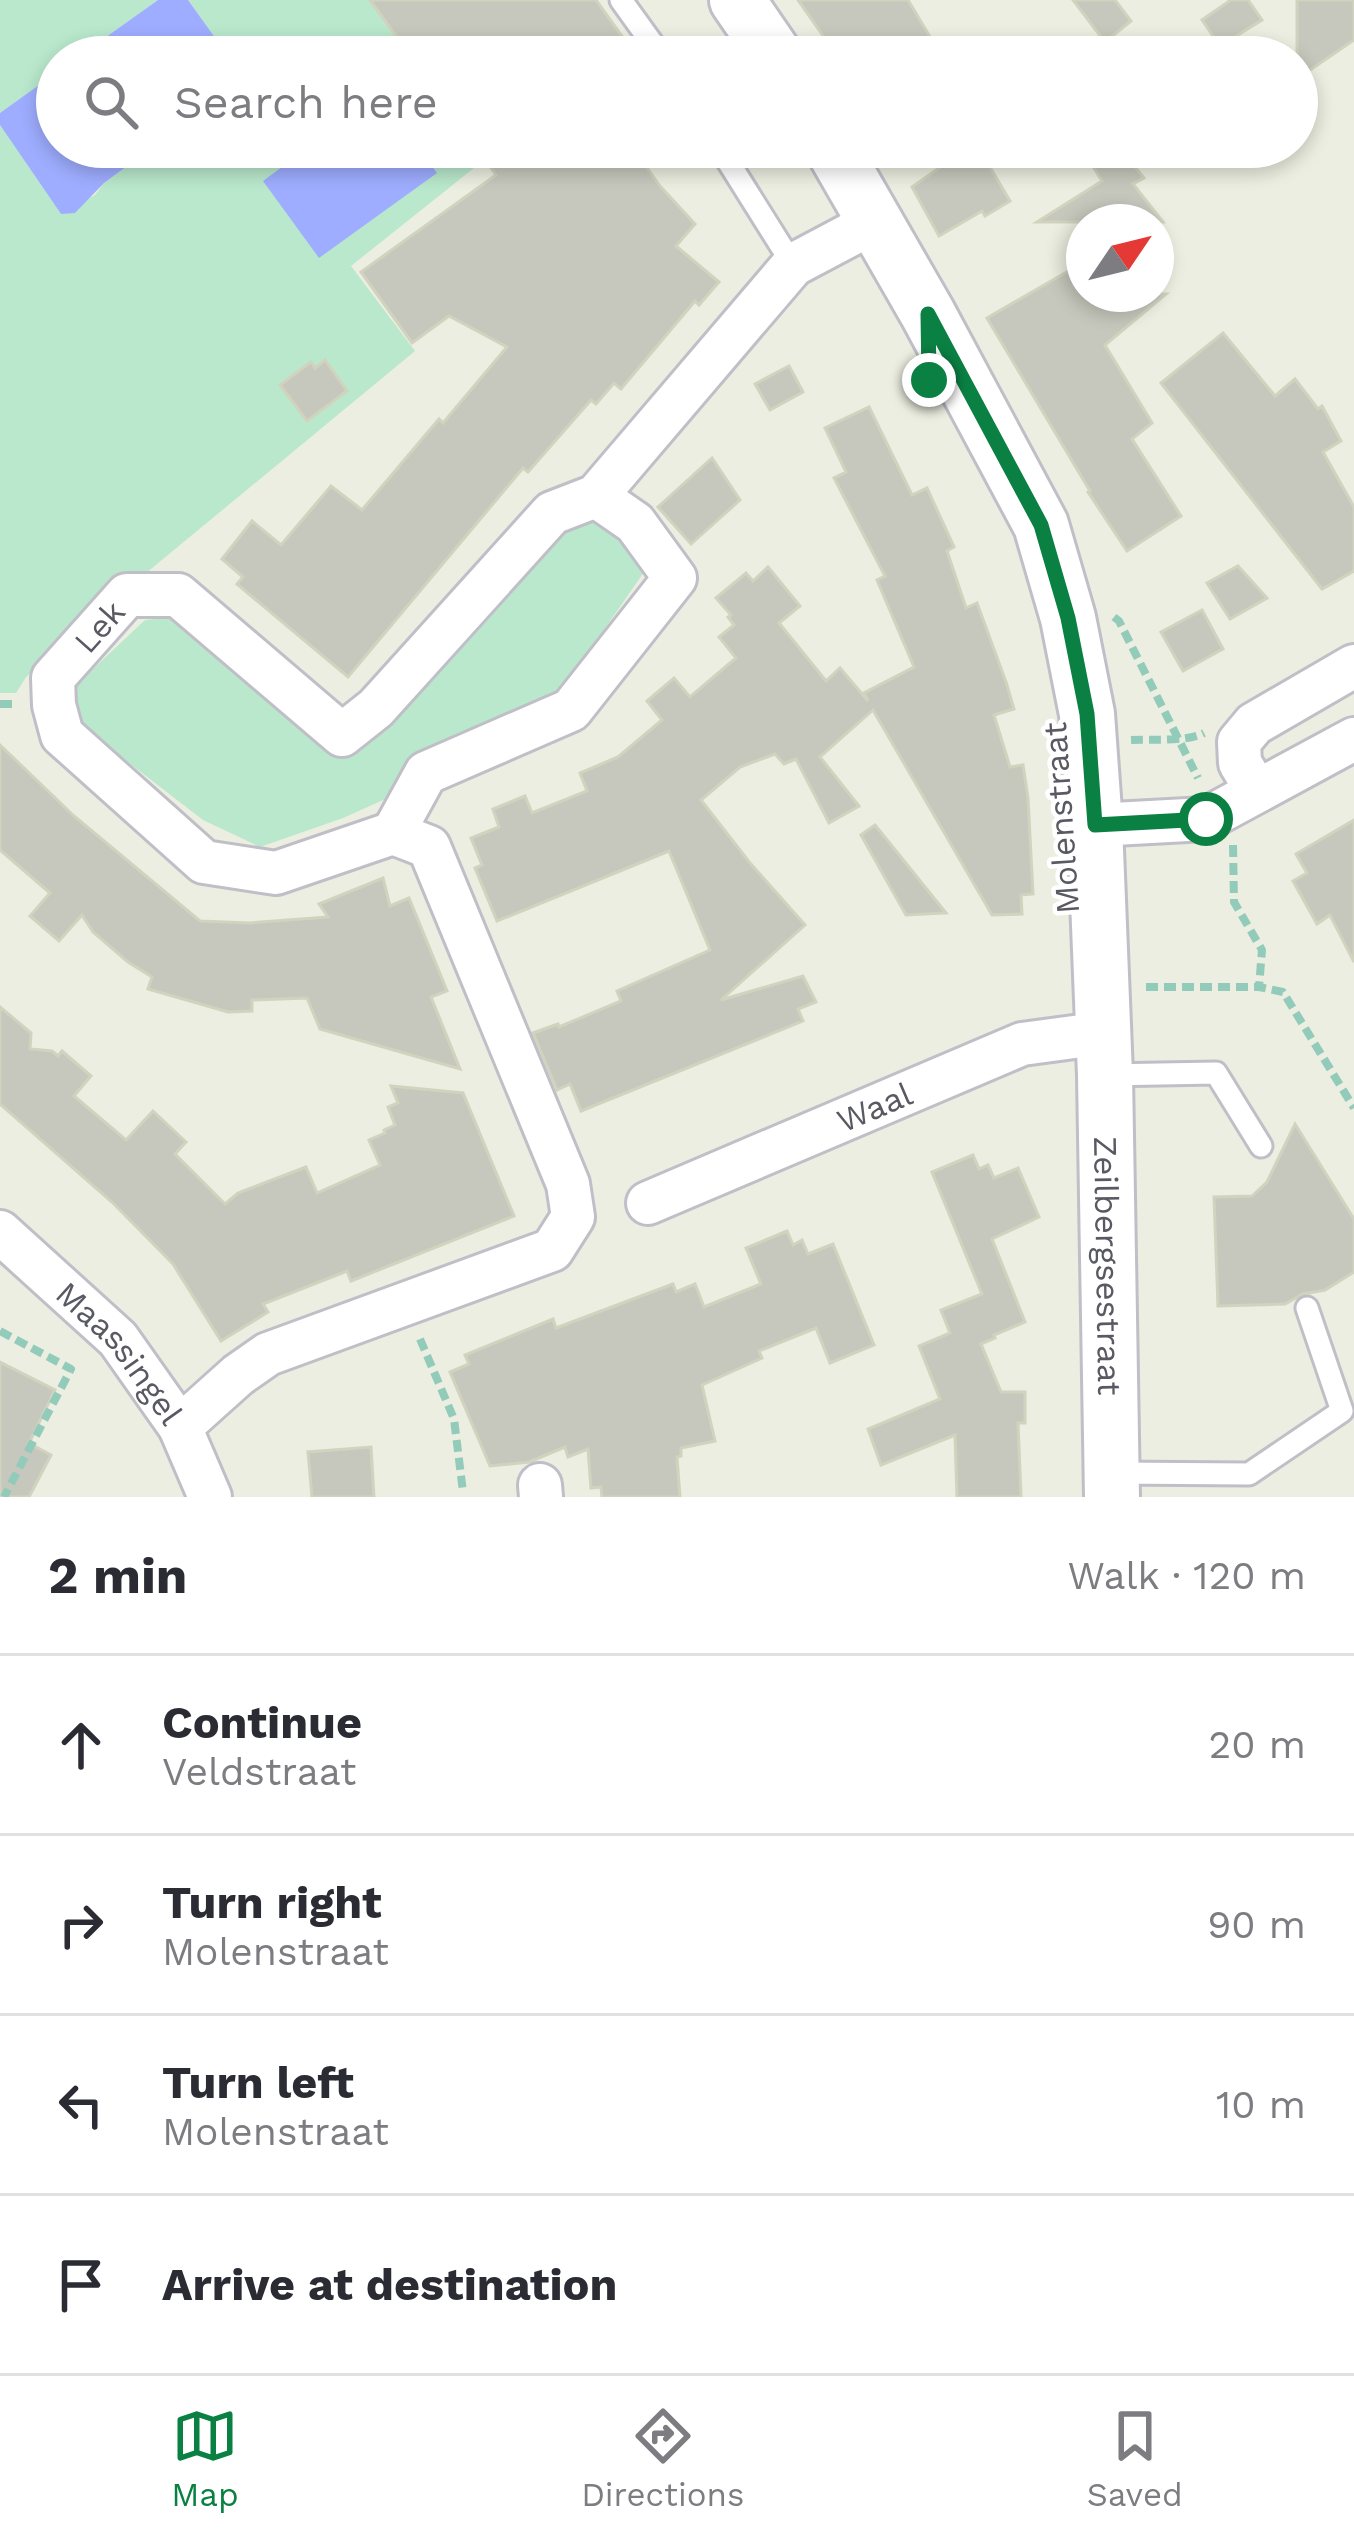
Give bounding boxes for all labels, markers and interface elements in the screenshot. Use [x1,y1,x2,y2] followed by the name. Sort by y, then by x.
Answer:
[36,36,1318,168] search box
[78,69,144,135] icon: search
[174,76,438,129] text: Search here
[1066,204,1174,312] north arrow
[902,353,956,407] route end
[66,592,133,661] street label: Lek
[1035,721,1087,915] street label: Molenstraat
[1179,792,1233,846] route start
[831,1074,918,1140] street label: Waal
[1087,1136,1130,1396] street label: Zeilbergsestraat
[48,1273,191,1432] street label: Maassingel
[48,1546,187,1605] text: 2 min
[1068,1553,1306,1598] text: Walk · 120 m
[162,1696,362,1749] text: Continue
[48,1712,114,1778] icon: ahead
[1209,1722,1306,1767] text: 20 m
[162,1749,356,1794] text: Veldstraat
[162,1876,382,1929] text: Turn right
[48,1892,114,1958] icon: right
[1207,1902,1306,1947] text: 90 m
[162,1929,389,1974] text: Molenstraat
[162,2056,354,2109] text: Turn left
[48,2072,114,2138] icon: left
[1216,2082,1306,2127] text: 10 m
[162,2109,389,2154] text: Molenstraat
[48,2252,114,2318] icon: arrive
[162,2258,617,2311] text: Arrive at destination
[171,2403,239,2514] tab: Map
[581,2403,744,2514] tab: Directions
[1087,2403,1183,2514] tab: Saved

